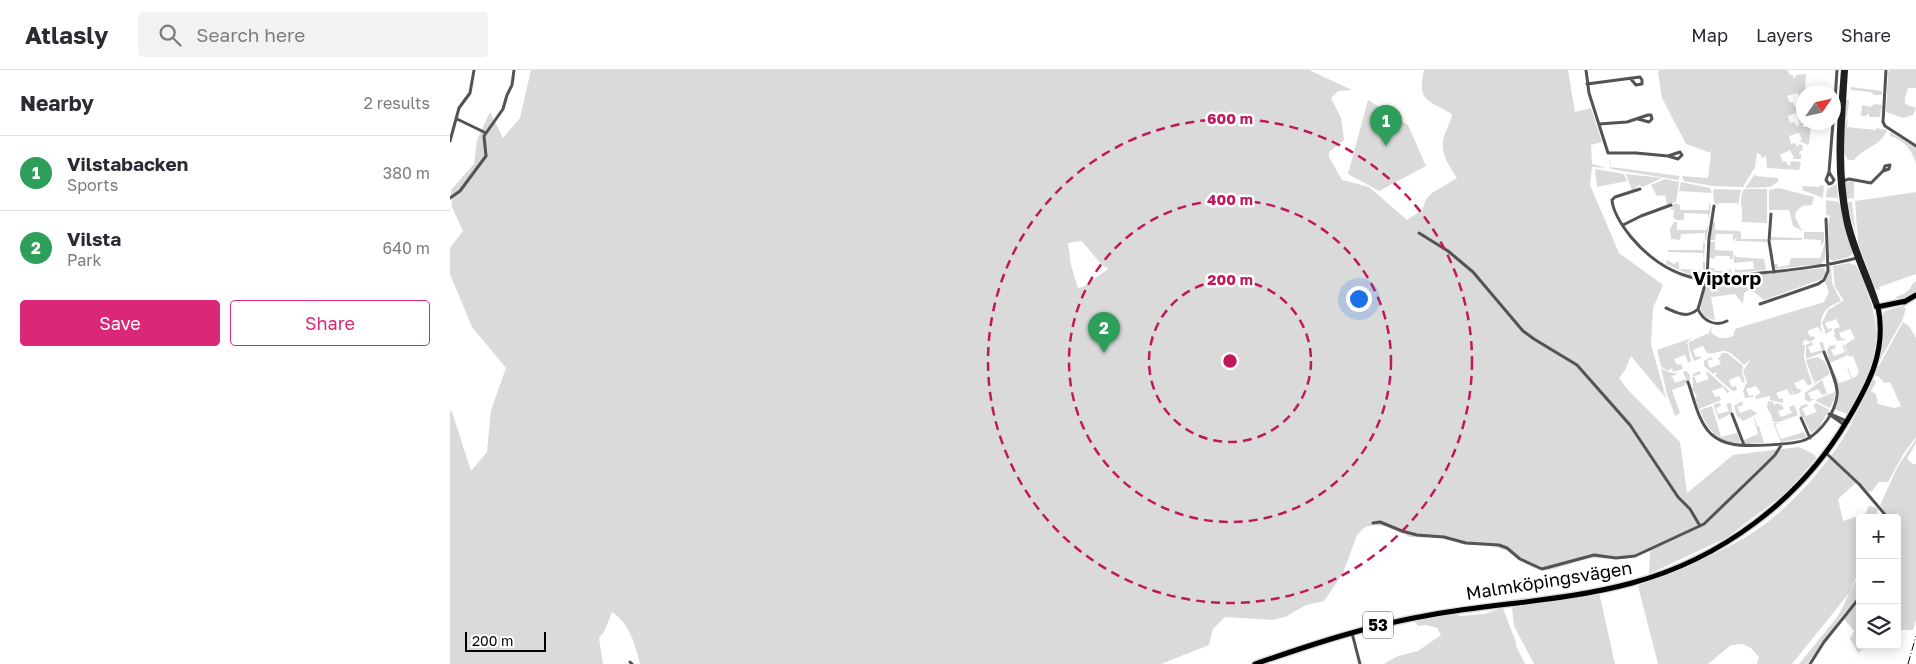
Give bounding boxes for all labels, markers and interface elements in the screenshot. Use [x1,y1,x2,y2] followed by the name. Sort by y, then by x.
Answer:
[138,12,488,57] search box
[25,20,108,49] text: Atlasly
[156,21,184,49] icon: search
[196,23,305,46] text: Search here
[1691,24,1728,46] text: Map
[1756,24,1813,46] text: Layers
[1841,24,1891,46] text: Share
[1796,85,1841,130] north arrow
[20,90,94,116] text: Nearby
[364,93,430,113] text: 2 results
[1370,105,1402,146] pin: 1
[1207,109,1253,127] text: 600 m
[67,152,188,175] text: Vilstabacken
[32,163,40,183] text: 1
[383,163,430,183] text: 380 m
[67,175,118,195] text: Sports
[1207,190,1253,208] text: 400 m
[67,227,121,250] text: Vilsta
[31,238,41,258] text: 2
[382,238,430,258] text: 640 m
[67,250,102,270] text: Park
[1693,266,1761,289] district label: Viptorp
[1207,270,1253,288] text: 200 m
[1346,286,1372,312] your location
[20,300,220,346] button: Save
[230,300,430,346] button: Share
[1088,312,1120,353] pin: 2
[1221,352,1239,370] centre of rings
[1856,514,1901,649] map controls
[1856,514,1901,559] button: +
[1464,556,1634,604] street label: Malmköpingsvägen
[1856,559,1901,604] button: −
[1856,604,1901,649] button: layers
[1363,612,1393,638] road number: 53
[465,629,546,652] scale bar
[472,632,513,649] text: 200 m

